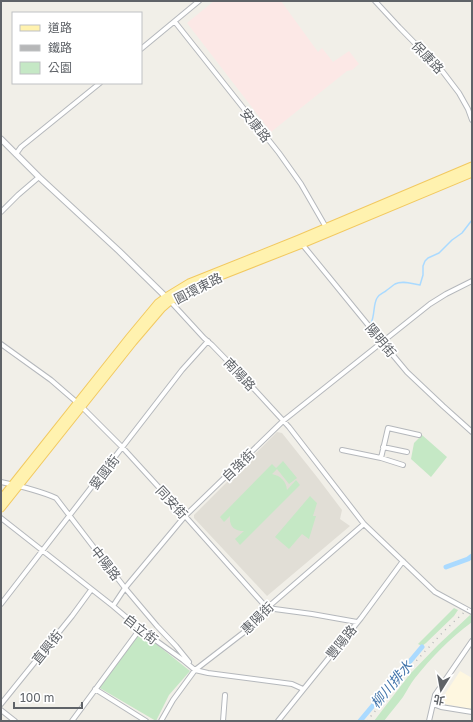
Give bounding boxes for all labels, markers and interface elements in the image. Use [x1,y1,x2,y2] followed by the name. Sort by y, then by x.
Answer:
[12,12,142,84] legend
[48,20,72,35] text: 道路
[409,37,447,77] street label: 保康路
[48,40,72,55] text: 鐵路
[48,60,72,75] text: 公園
[238,105,274,145] street label: 安康路
[171,269,225,307] street label: 圓環東路
[362,320,400,360] street label: 陽明街
[221,354,259,394] street label: 南陽路
[218,446,258,484] street label: 自強街
[86,452,122,492] street label: 愛國街
[153,482,191,522] street label: 同安街
[88,543,124,583] street label: 中陽路
[237,599,277,637] street label: 惠陽街
[121,611,161,647] street label: 自立街
[323,622,359,662] street label: 豐陽路
[29,627,65,667] street label: 直興街
[366,656,416,711] water label: 柳川排水
[421,670,461,710] north arrow
[14,684,82,710] scale bar
[20,690,54,705] text: 100 m
[432,693,446,708] text: 北

